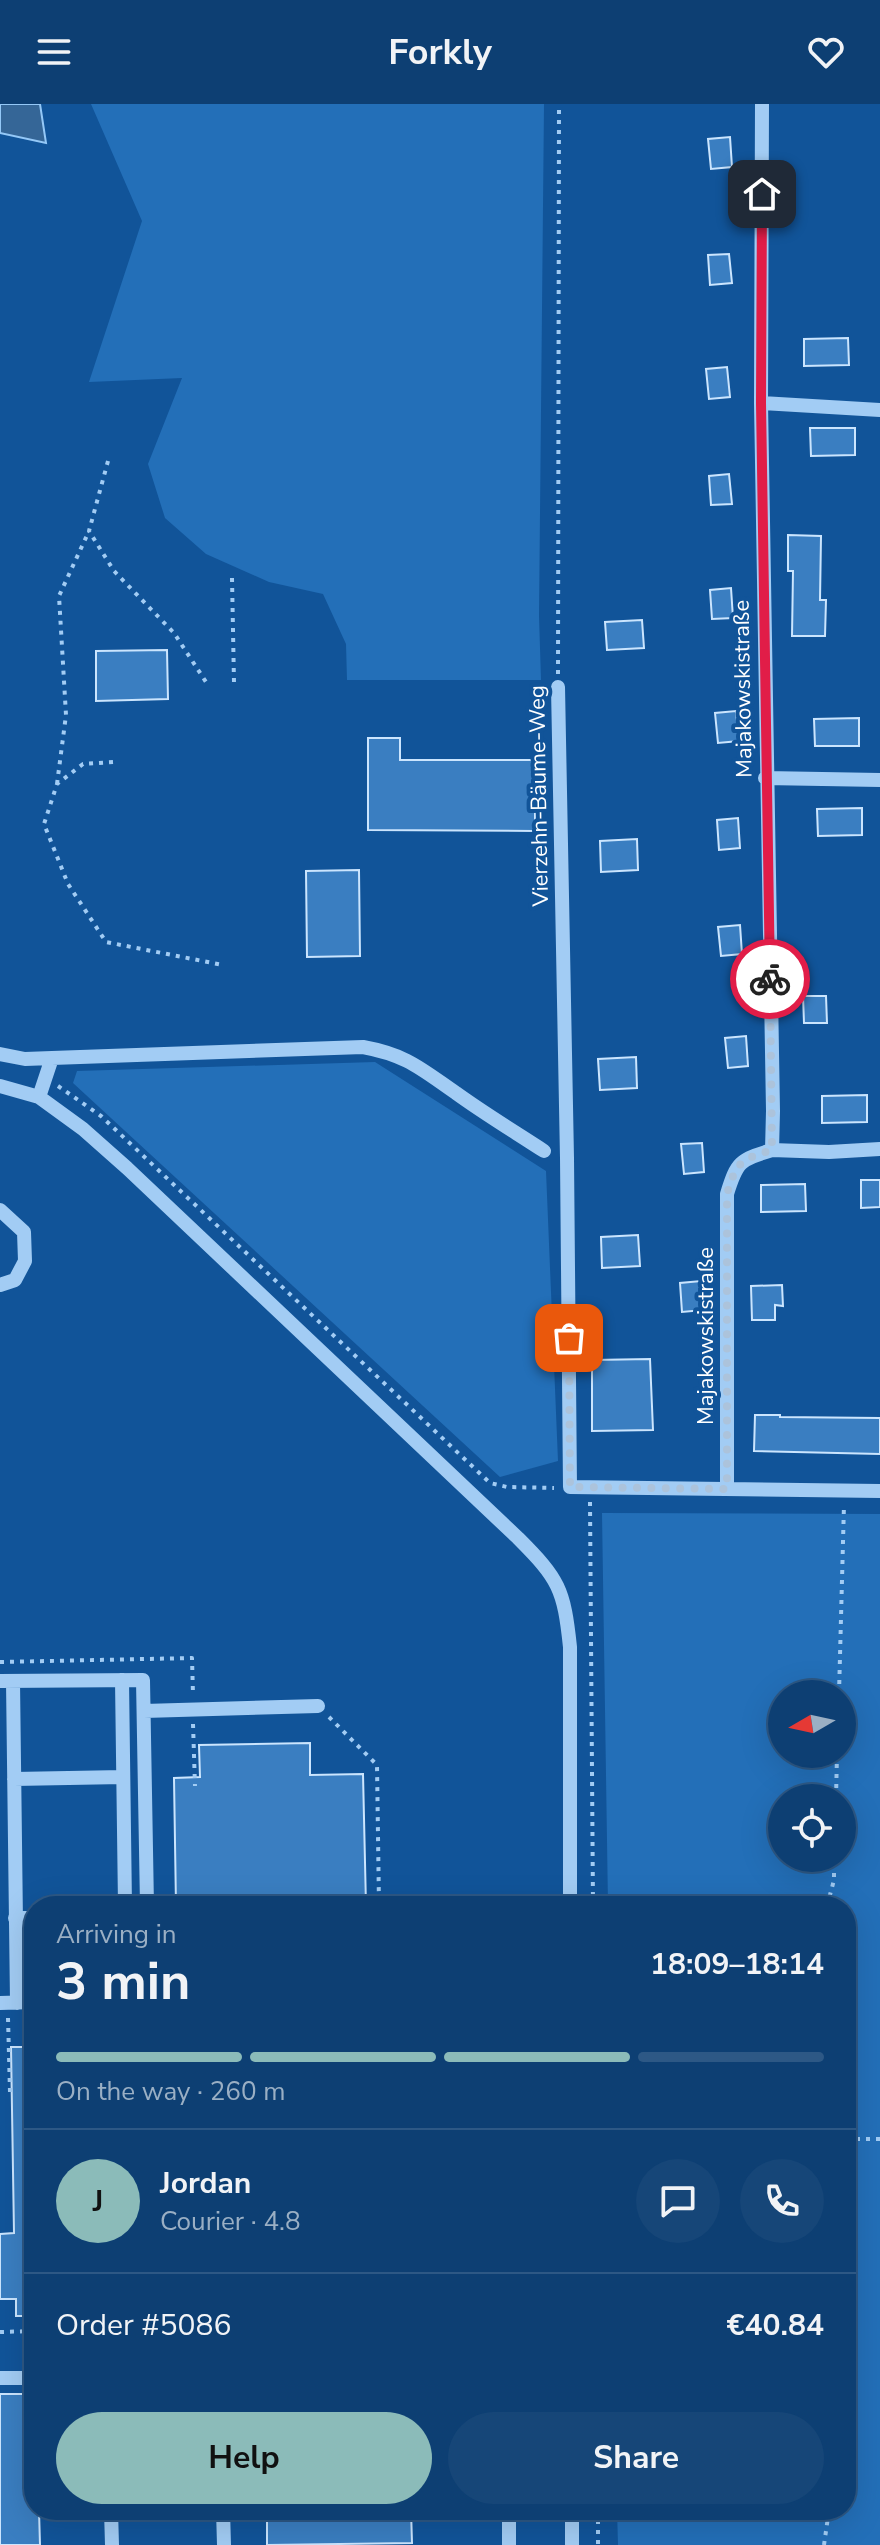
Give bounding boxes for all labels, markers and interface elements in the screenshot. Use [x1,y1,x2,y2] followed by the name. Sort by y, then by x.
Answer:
[388,28,492,77] text: Forkly
[32,30,76,74] icon: menu
[804,30,848,74] icon: heart
[728,160,796,228] pin
[740,172,784,216] icon: home
[726,600,760,778] street label: Majakowskistraße
[522,685,556,908] street label: Vierzehn-Bäume-Weg
[730,939,810,1019] courier
[748,957,792,1001] icon: bike
[691,1247,721,1425] street label: Majakowskistraße
[535,1304,603,1372] pin
[547,1316,591,1360] icon: bag
[768,1680,856,1768] north arrow
[768,1680,856,1872] map controls
[768,1784,856,1872] button: locate
[56,1917,177,1952] text: Arriving in
[650,1944,824,1985] text: 18:09–18:14
[56,1946,191,2017] text: 3 min
[56,2074,285,2109] text: On the way · 260 m
[636,2159,720,2243] button: chat
[740,2159,824,2243] button: phone
[160,2163,251,2204] text: Jordan
[93,2181,103,2222] text: J
[160,2204,301,2239] text: Courier · 4.8
[56,2305,231,2346] text: Order #5086
[727,2305,824,2346] text: €40.84
[56,2412,432,2504] button: Help
[448,2412,824,2504] button: Share

